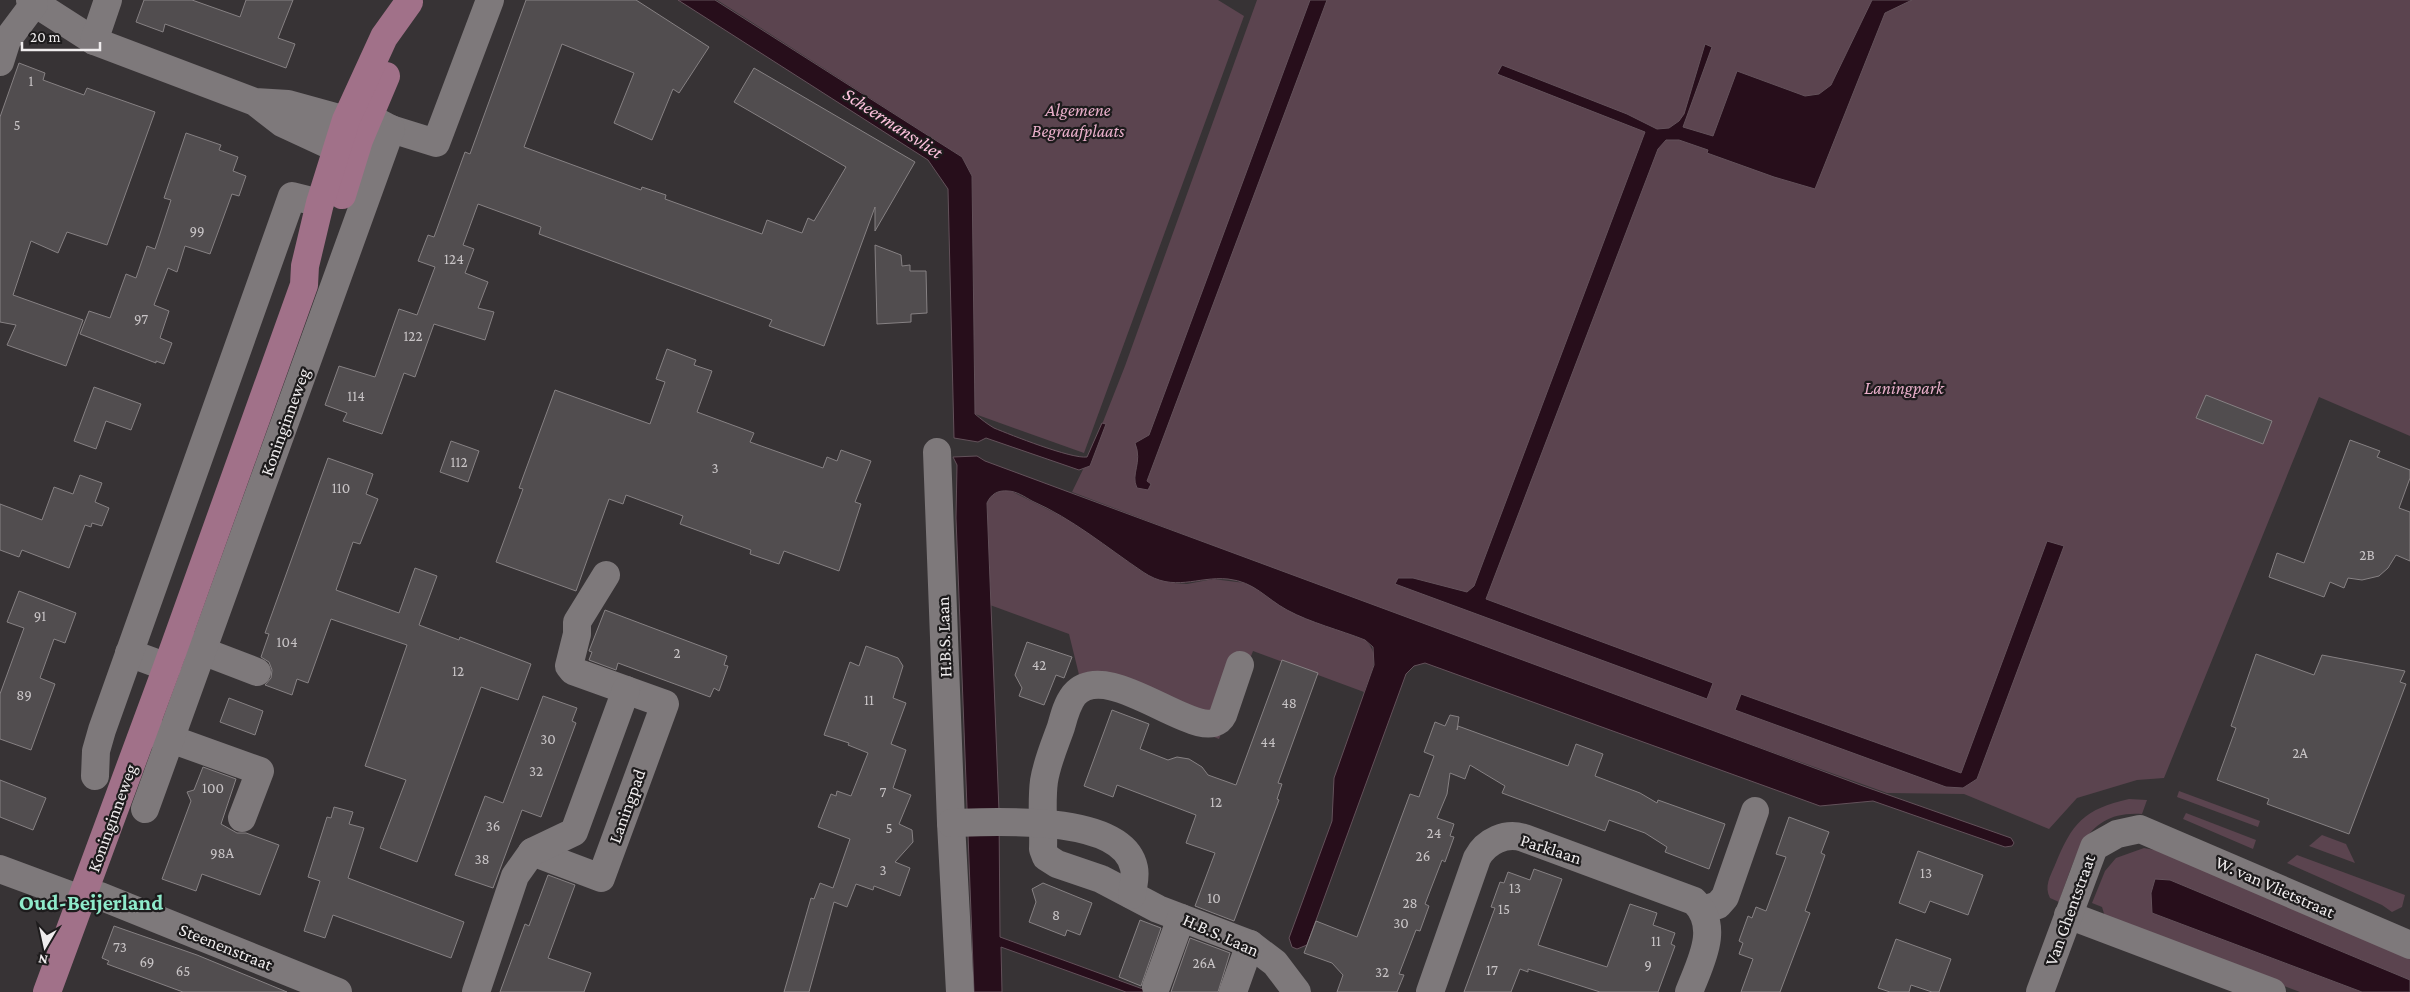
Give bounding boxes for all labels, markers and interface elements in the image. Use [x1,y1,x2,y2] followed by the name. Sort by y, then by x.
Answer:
[22,20,100,52] scale bar
[30,29,61,45] text: 20 m
[29,73,34,89] house number: 1
[839,83,947,163] water label: Scheermansvliet
[1032,100,1125,141] park label: Algemene Begraafplaats
[13,117,21,133] house number: 5
[189,223,205,239] house number: 99
[444,251,464,267] house number: 124
[134,311,148,327] house number: 97
[403,328,423,344] house number: 122
[256,365,314,479] street label: Koninginneweg
[1864,378,1945,398] park label: Laningpark
[347,388,365,404] house number: 114
[450,454,468,470] house number: 112
[711,460,719,476] house number: 3
[332,480,350,496] house number: 110
[2359,547,2375,563] house number: 2B
[933,596,955,678] street label: H.B.S. Laan
[34,608,46,624] house number: 91
[276,634,298,650] house number: 104
[673,645,681,661] house number: 2
[1032,657,1046,673] house number: 42
[452,663,464,679] house number: 12
[16,687,32,703] house number: 89
[864,692,874,708] house number: 11
[1281,695,1297,711] house number: 48
[540,731,556,747] house number: 30
[1260,734,1276,750] house number: 44
[2292,745,2308,761] house number: 2A
[83,761,141,875] street label: Koninginneweg
[529,763,543,779] house number: 32
[604,766,650,846] street label: Laningpad
[202,780,224,796] house number: 100
[880,784,887,800] house number: 7
[1210,794,1222,810] house number: 12
[486,818,500,834] house number: 36
[885,820,893,836] house number: 5
[1427,825,1441,841] house number: 24
[1518,830,1584,868] street label: Parklaan
[210,845,235,861] house number: 98A
[1416,848,1430,864] house number: 26
[474,851,490,867] house number: 38
[2041,851,2100,968] street label: Van Ghentstraat
[2212,852,2339,923] street label: W. van Vlietstraat
[879,862,887,878] house number: 3
[1920,865,1932,881] house number: 13
[1509,880,1521,896] house number: 13
[19,890,163,915] district label: Oud-Beijerland
[1207,890,1221,906] house number: 10
[1402,895,1418,911] house number: 28
[1498,901,1510,917] house number: 15
[1052,907,1060,923] house number: 8
[1180,909,1262,961] street label: H.B.S. Laan
[1393,915,1409,931] house number: 30
[176,919,277,975] street label: Steenenstraat
[20,922,70,972] north arrow
[1651,933,1661,949] house number: 11
[113,939,127,955] house number: 73
[37,951,49,968] text: N
[140,954,154,970] house number: 69
[1192,955,1216,971] house number: 26A
[1644,957,1652,973] house number: 9
[1486,962,1498,978] house number: 17
[176,963,190,979] house number: 65
[1375,964,1389,980] house number: 32

